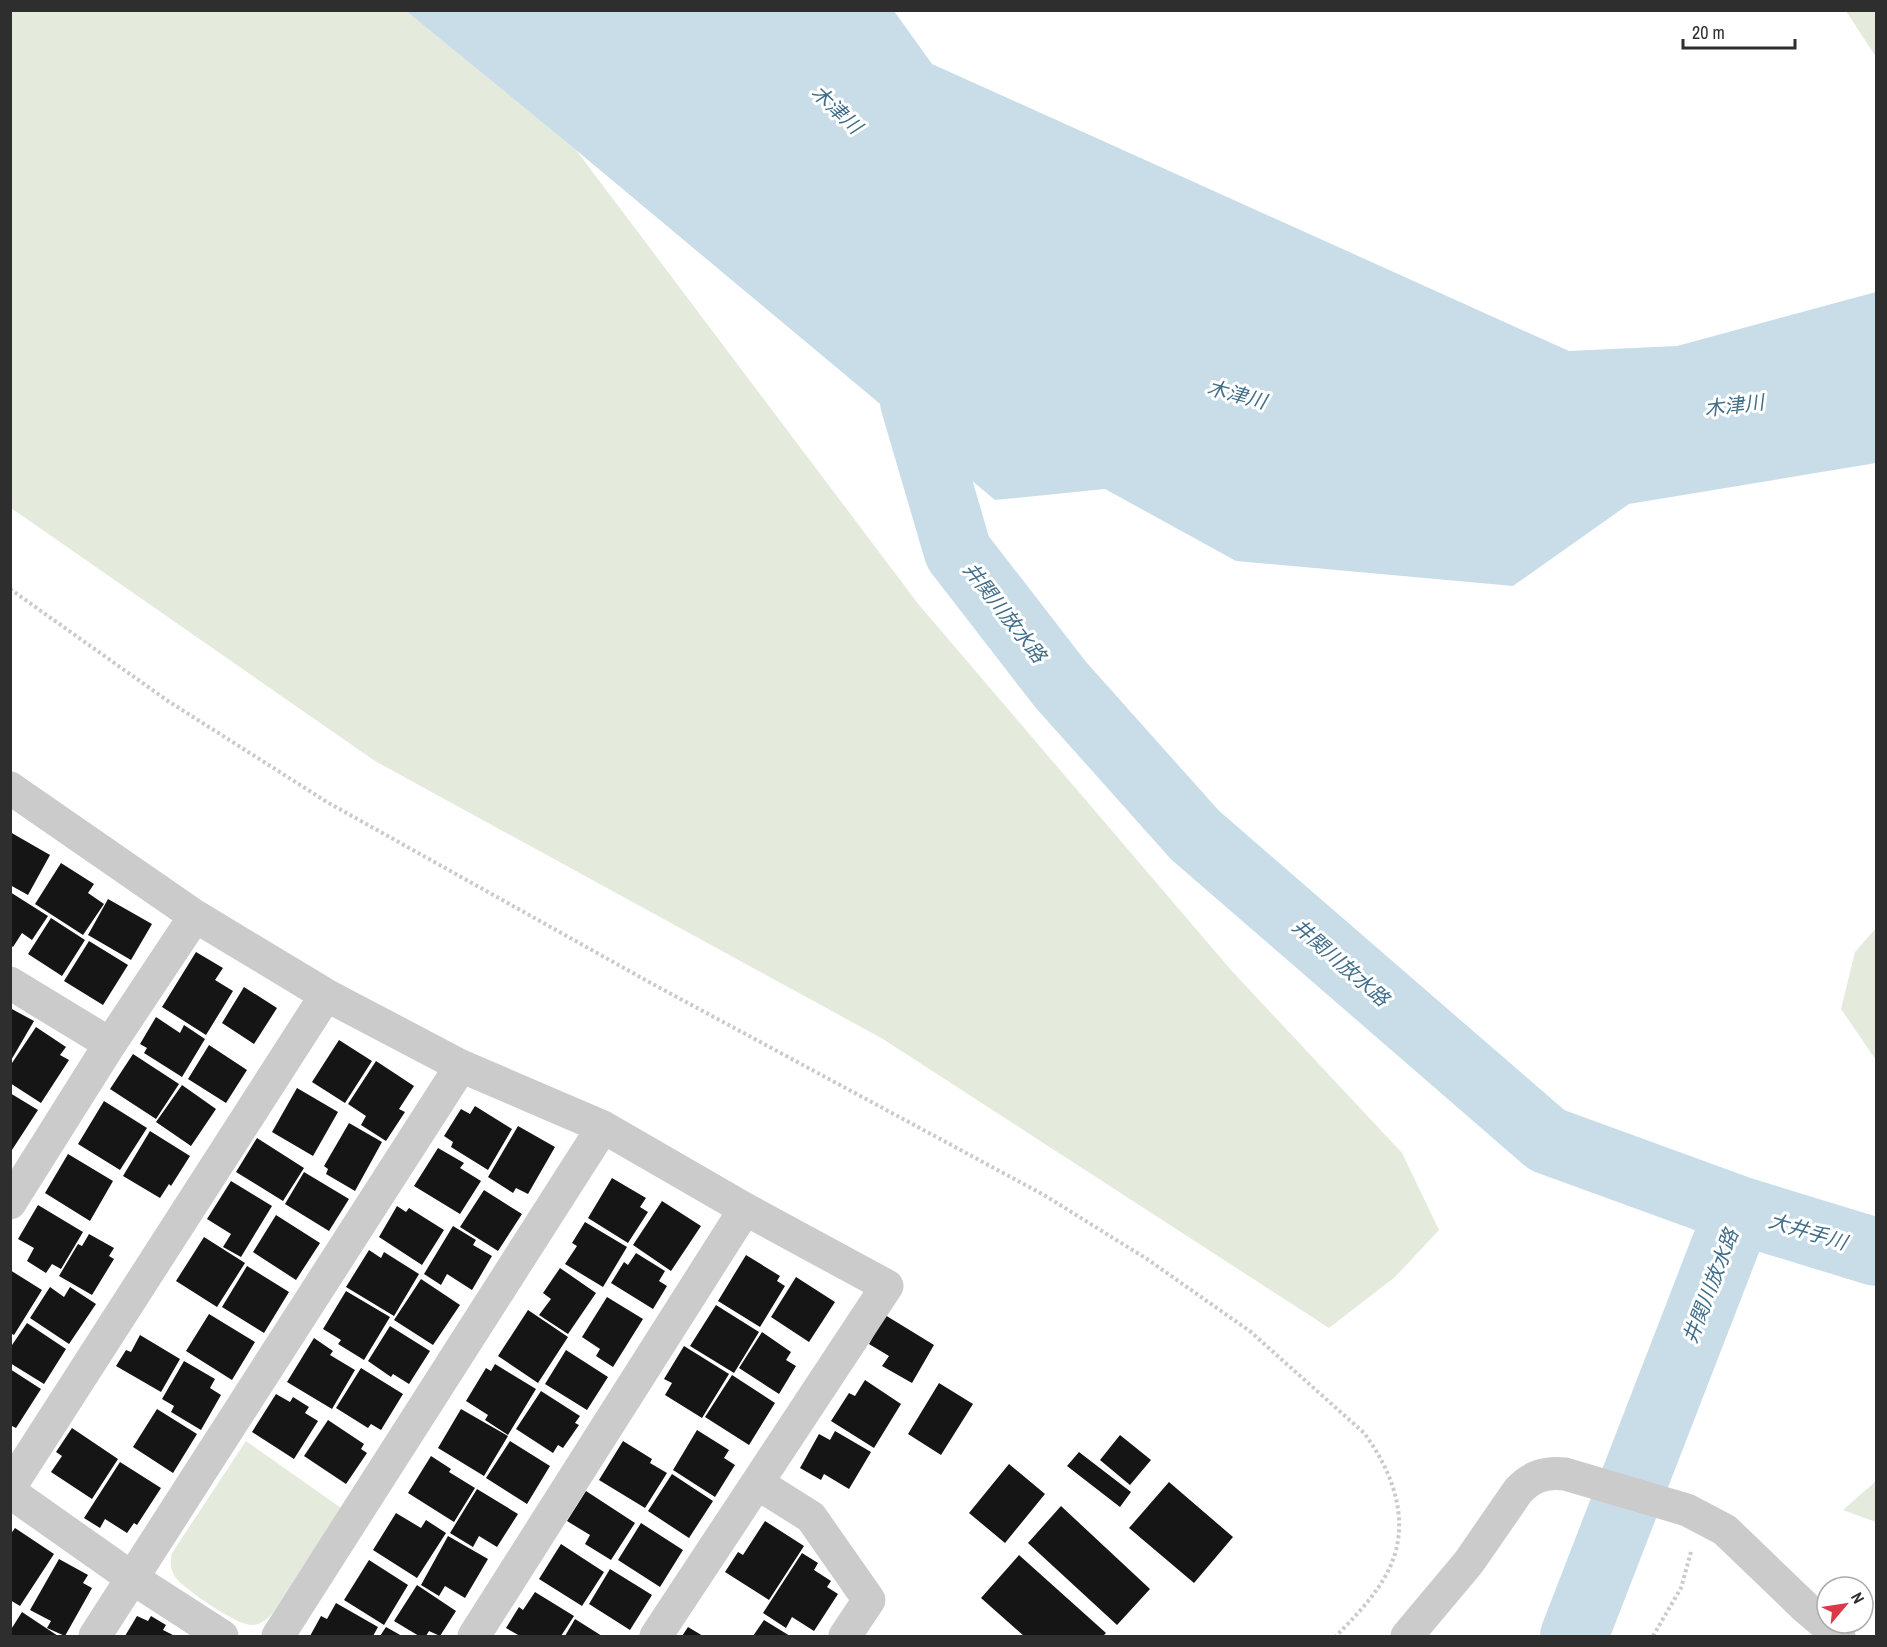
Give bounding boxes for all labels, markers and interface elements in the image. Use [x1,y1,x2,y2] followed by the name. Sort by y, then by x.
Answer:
[1683,12,1796,50] scale bar
[1692,20,1725,45] text: 20 m
[806,79,870,141] water label: 木津川
[1205,373,1271,415] water label: 木津川
[1703,388,1767,422] water label: 木津川
[957,556,1054,669] water label: 井関川放水路
[1287,912,1397,1013] water label: 井関川放水路
[1766,1206,1852,1256] water label: 大井手川
[1676,1223,1745,1347] water label: 井関川放水路
[1815,1575,1875,1635] north arrow
[1846,1588,1870,1607] text: N

